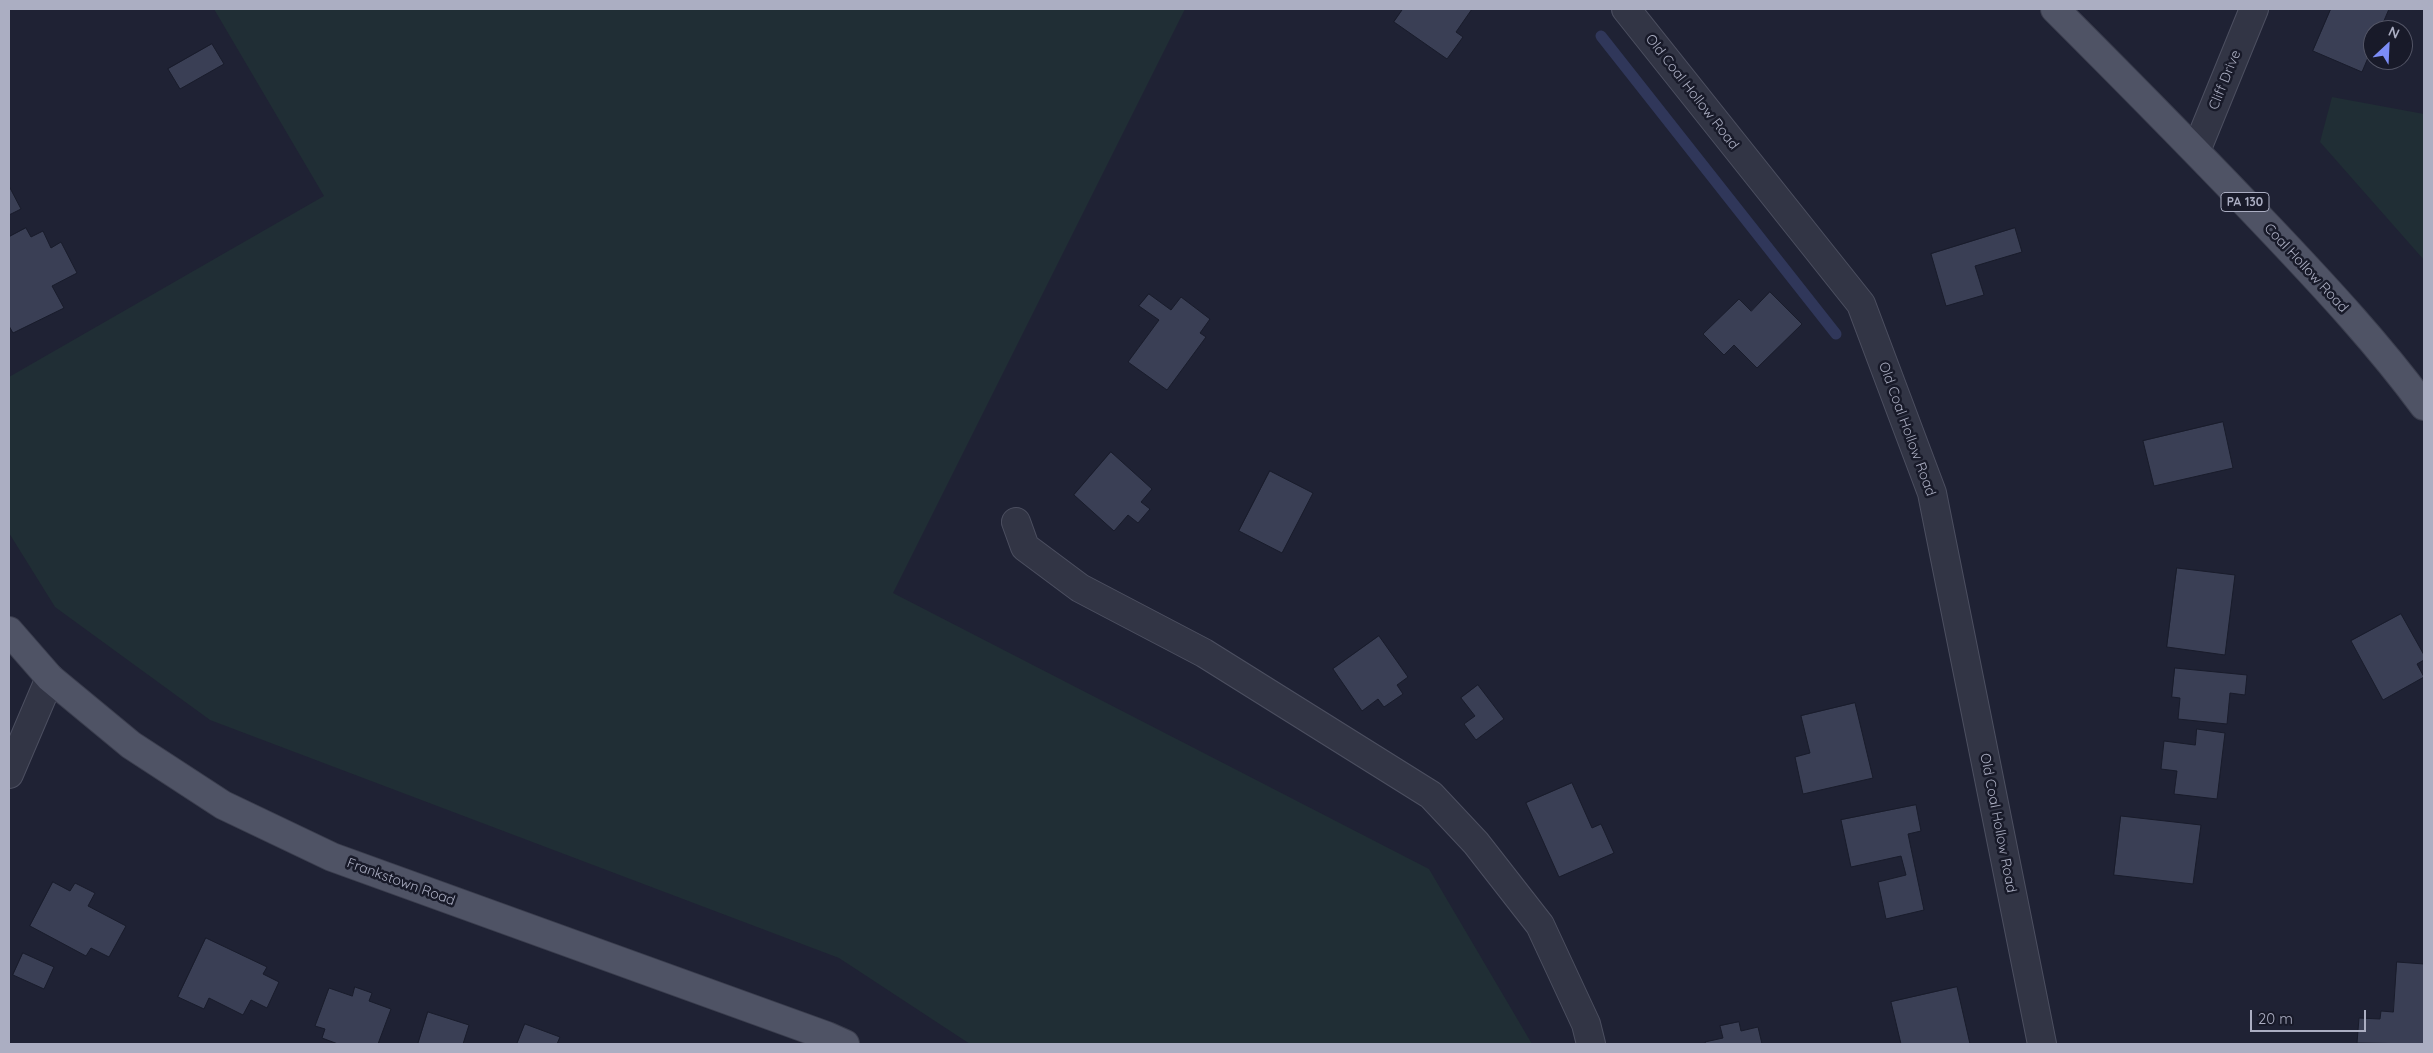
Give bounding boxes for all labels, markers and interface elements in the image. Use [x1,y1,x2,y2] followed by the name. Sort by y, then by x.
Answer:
[2363,20,2413,70] north arrow
[2385,22,2402,43] text: N
[1642,31,1742,153] street label: Old Coal Hollow Road
[2205,48,2245,112] street label: Cliff Drive
[2221,192,2269,212] road number: PA 130
[2260,220,2352,316] street label: Coal Hollow Road
[1875,360,1939,498] street label: Old Coal Hollow Road
[1976,752,2020,894] street label: Old Coal Hollow Road
[345,855,457,909] street label: Frankstown Road
[2253,1000,2369,1032] scale bar
[2258,1009,2293,1028] text: 20 m

